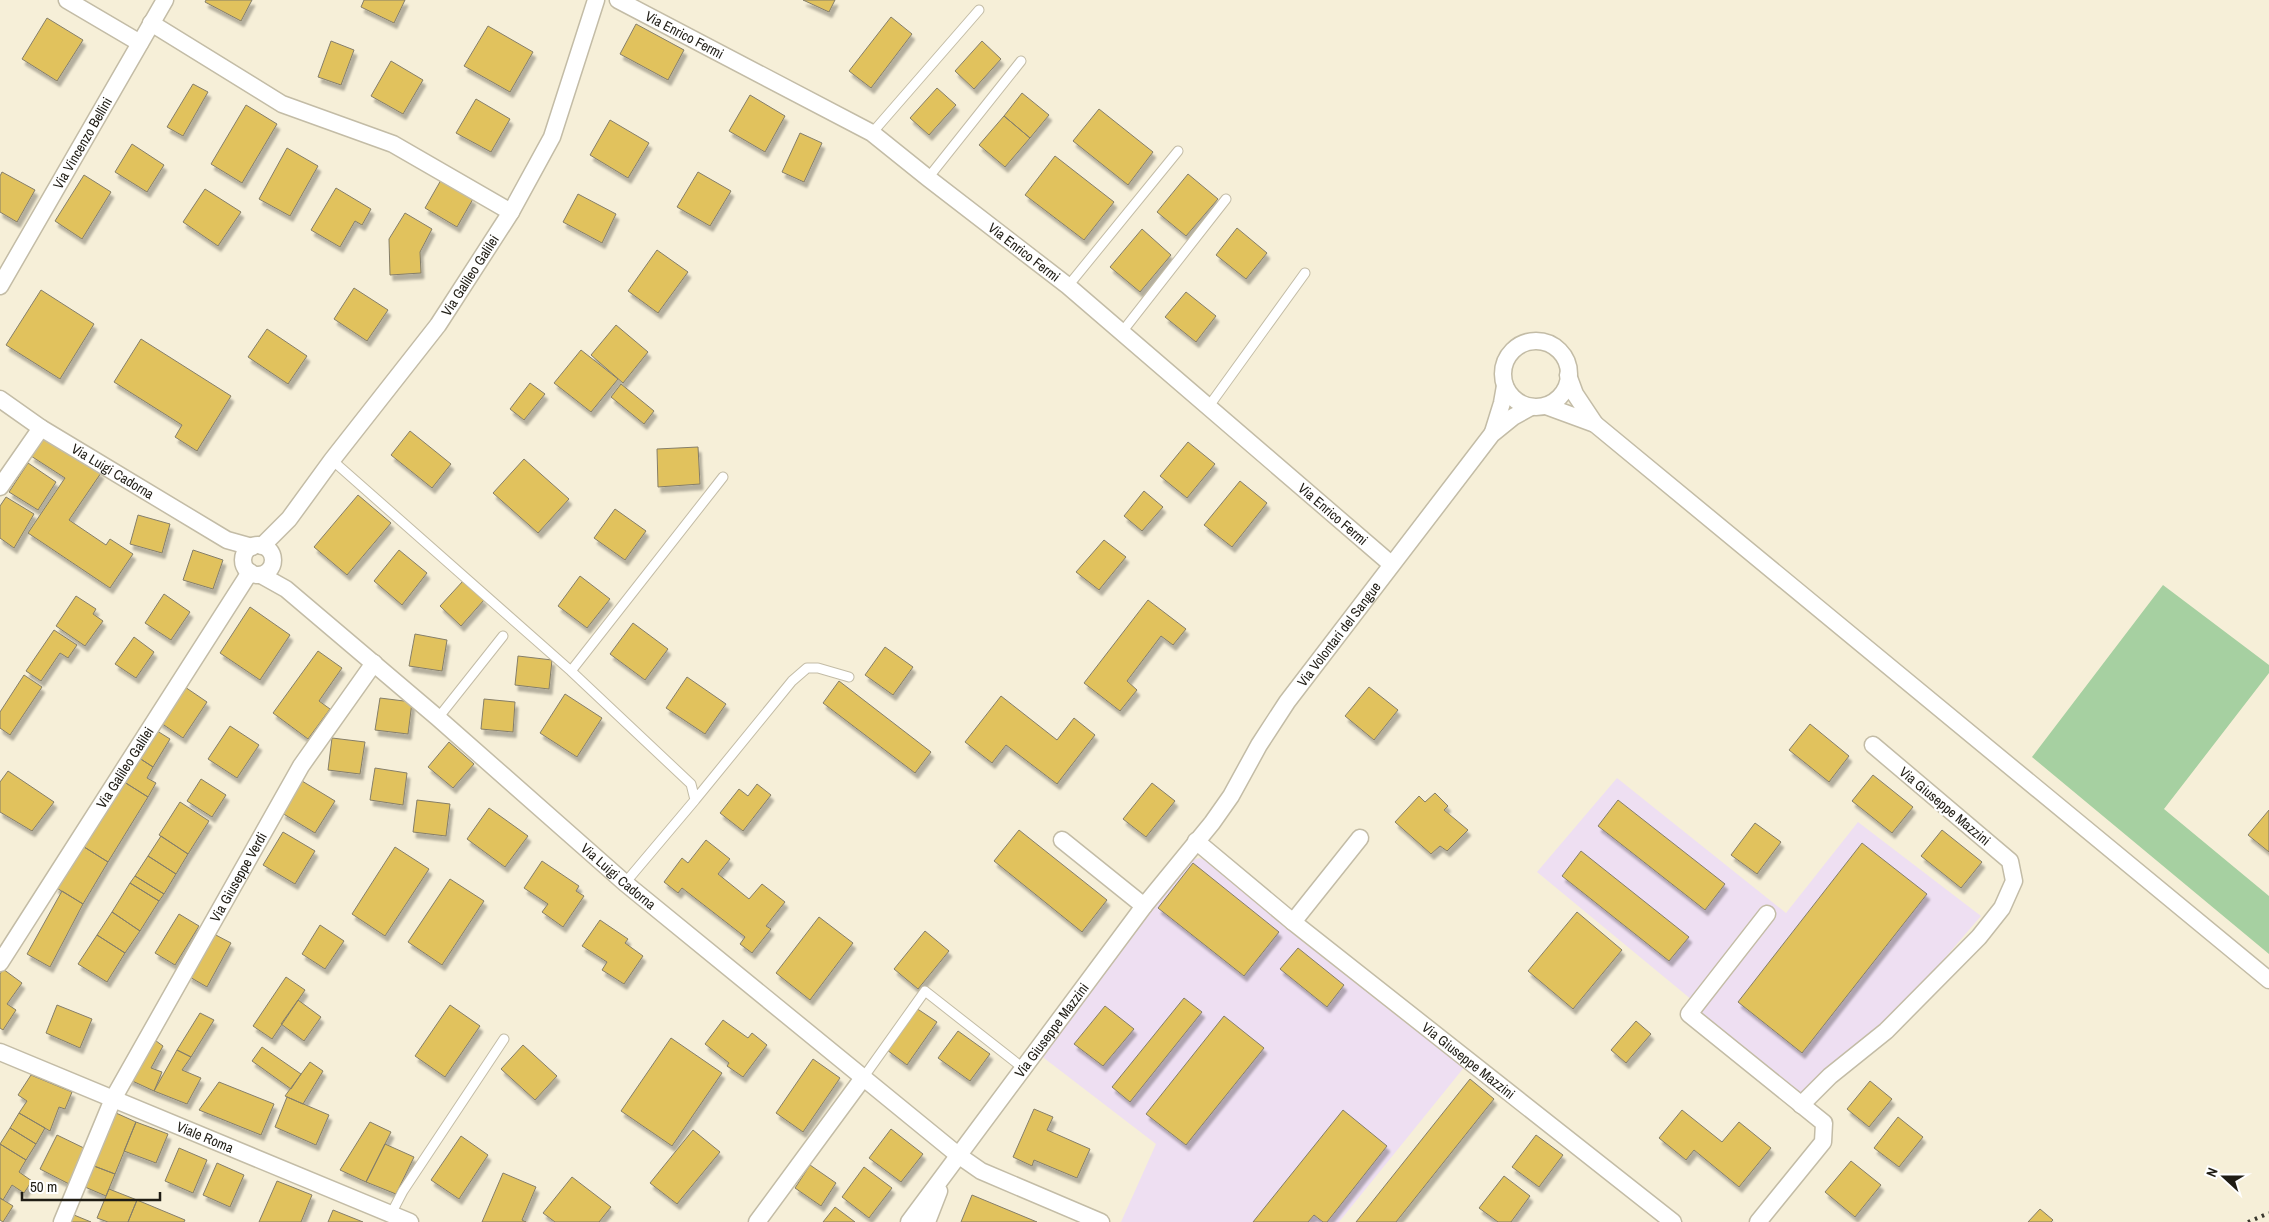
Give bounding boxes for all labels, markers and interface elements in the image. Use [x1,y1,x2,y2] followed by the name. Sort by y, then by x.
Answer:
[642,7,727,63] street label: Via Enrico Fermi
[49,94,116,192] street label: Via Vincenzo Bellini
[985,219,1064,286] street label: Via Enrico Fermi
[437,231,503,319] street label: Via Galileo Galilei
[68,439,158,503] street label: Via Luigi Cadorna
[1294,479,1372,549] street label: Via Enrico Fermi
[1293,578,1385,690] street label: Via Volontari del Sangue
[92,723,158,812] street label: Via Galileo Galilei
[1896,763,1994,849] street label: Via Giuseppe Mazzini
[206,829,271,925] street label: Via Giuseppe Verdi
[577,839,660,914] street label: Via Luigi Cadorna
[1011,979,1093,1081] street label: Via Giuseppe Mazzini
[1418,1018,1519,1103] street label: Via Giuseppe Mazzini
[174,1117,237,1157] street label: Viale Roma
[2199,1152,2249,1202] north arrow
[2202,1165,2222,1179] text: N
[22,1170,160,1202] scale bar
[30,1176,57,1197] text: 50 m

